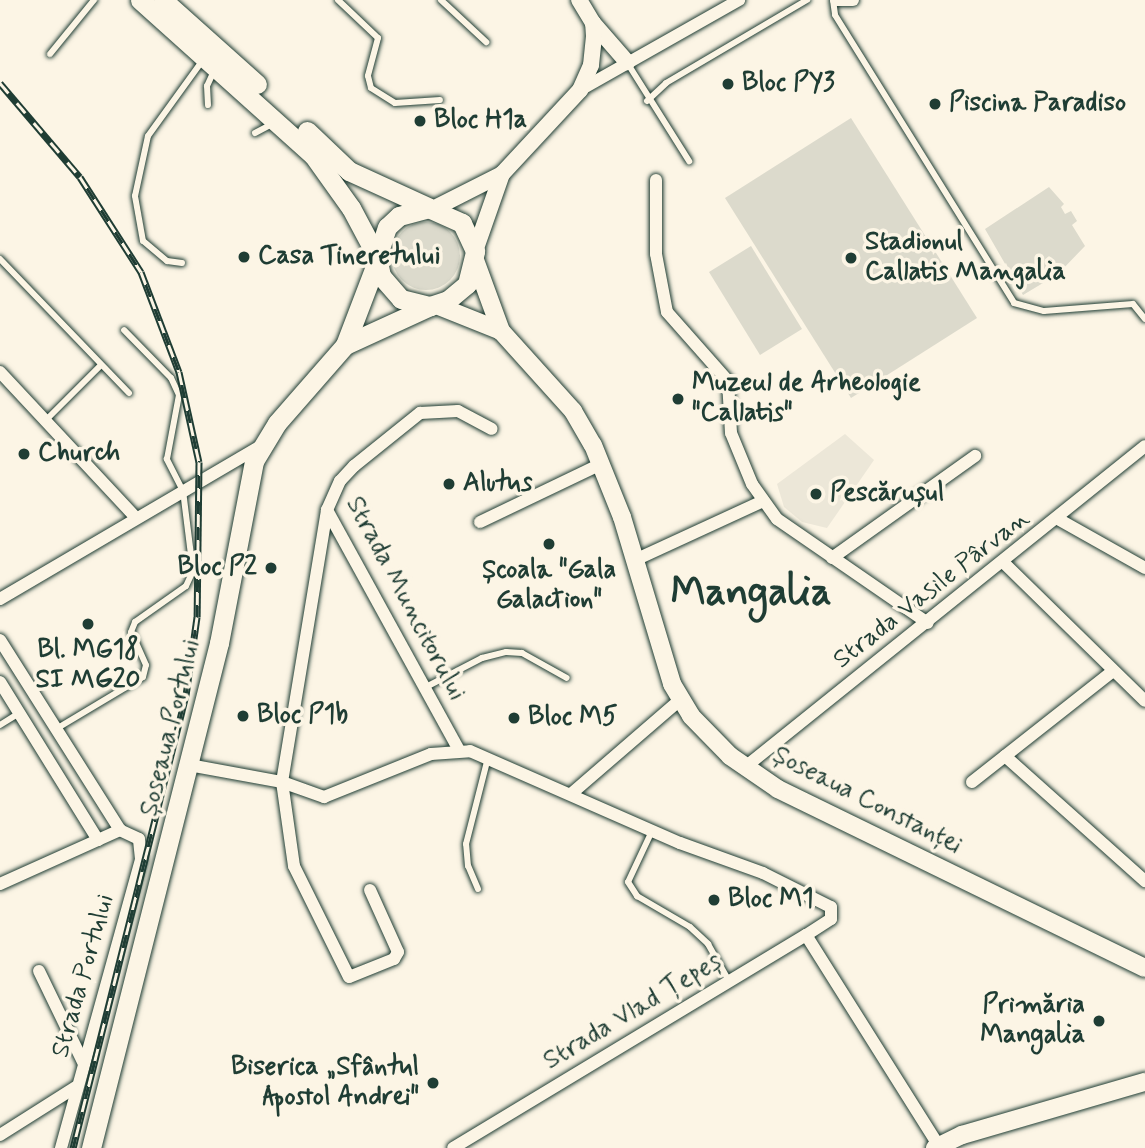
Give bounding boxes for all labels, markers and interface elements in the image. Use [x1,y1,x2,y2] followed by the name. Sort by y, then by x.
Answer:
[742,68,835,100] place label: Bloc PY3
[720,76,736,92] marker: Bloc PY3
[949,88,1126,120] place label: Piscina Paradiso
[927,96,943,112] marker: Piscina Paradiso
[434,105,527,137] place label: Bloc H1a
[412,113,428,129] marker: Bloc H1a
[865,227,1060,288] place label: Stadionul Callatis Mangalia
[258,241,438,273] place label: Casa Tineretului
[236,249,252,265] marker: Casa Tineretului
[843,250,859,266] marker: Stadionul Callatis Mangalia
[692,368,920,430] place label: Muzeul de Arheologie "Callatis"
[670,391,686,407] marker: Muzeul de Arheologie "Callatis"
[38,438,120,470] place label: Church
[16,446,32,462] marker: Church
[463,468,532,500] place label: Alutus
[441,476,457,492] marker: Alutus
[830,478,944,510] place label: Pescărușul
[808,486,824,502] marker: Pescărușul
[341,497,469,701] street label: Strada Muncitorului
[829,505,1035,675] street label: Strada Vasile Pârvan
[541,536,557,552] marker: Școala "Gala Galaction"
[178,552,257,584] place label: Bloc P2
[482,555,616,616] place label: Școala "Gala Galaction"
[263,560,279,576] marker: Bloc P2
[670,569,832,617] district label: Mangalia
[80,616,96,632] marker: Bl. MG18 SI MG20
[37,635,139,696] place label: Bl. MG18 SI MG20
[134,637,208,819] street label: Șoseaua Portului
[257,700,348,732] place label: Bloc P1b
[528,702,618,734] place label: Bloc M5
[235,708,251,724] marker: Bloc P1b
[506,710,522,726] marker: Bloc M5
[767,740,967,862] street label: Șoseaua Constanței
[728,884,814,916] place label: Bloc M1
[46,892,122,1060] street label: Strada Portului
[706,892,722,908] marker: Bloc M1
[538,946,728,1078] street label: Strada Vlad Țepeș
[980,990,1085,1052] place label: Primăria Mangalia
[1091,1013,1107,1029] marker: Primăria Mangalia
[231,1052,419,1114] place label: Biserica „Sfântul Apostol Andrei"
[425,1075,441,1091] marker: Biserica „Sfântul Apostol Andrei"

